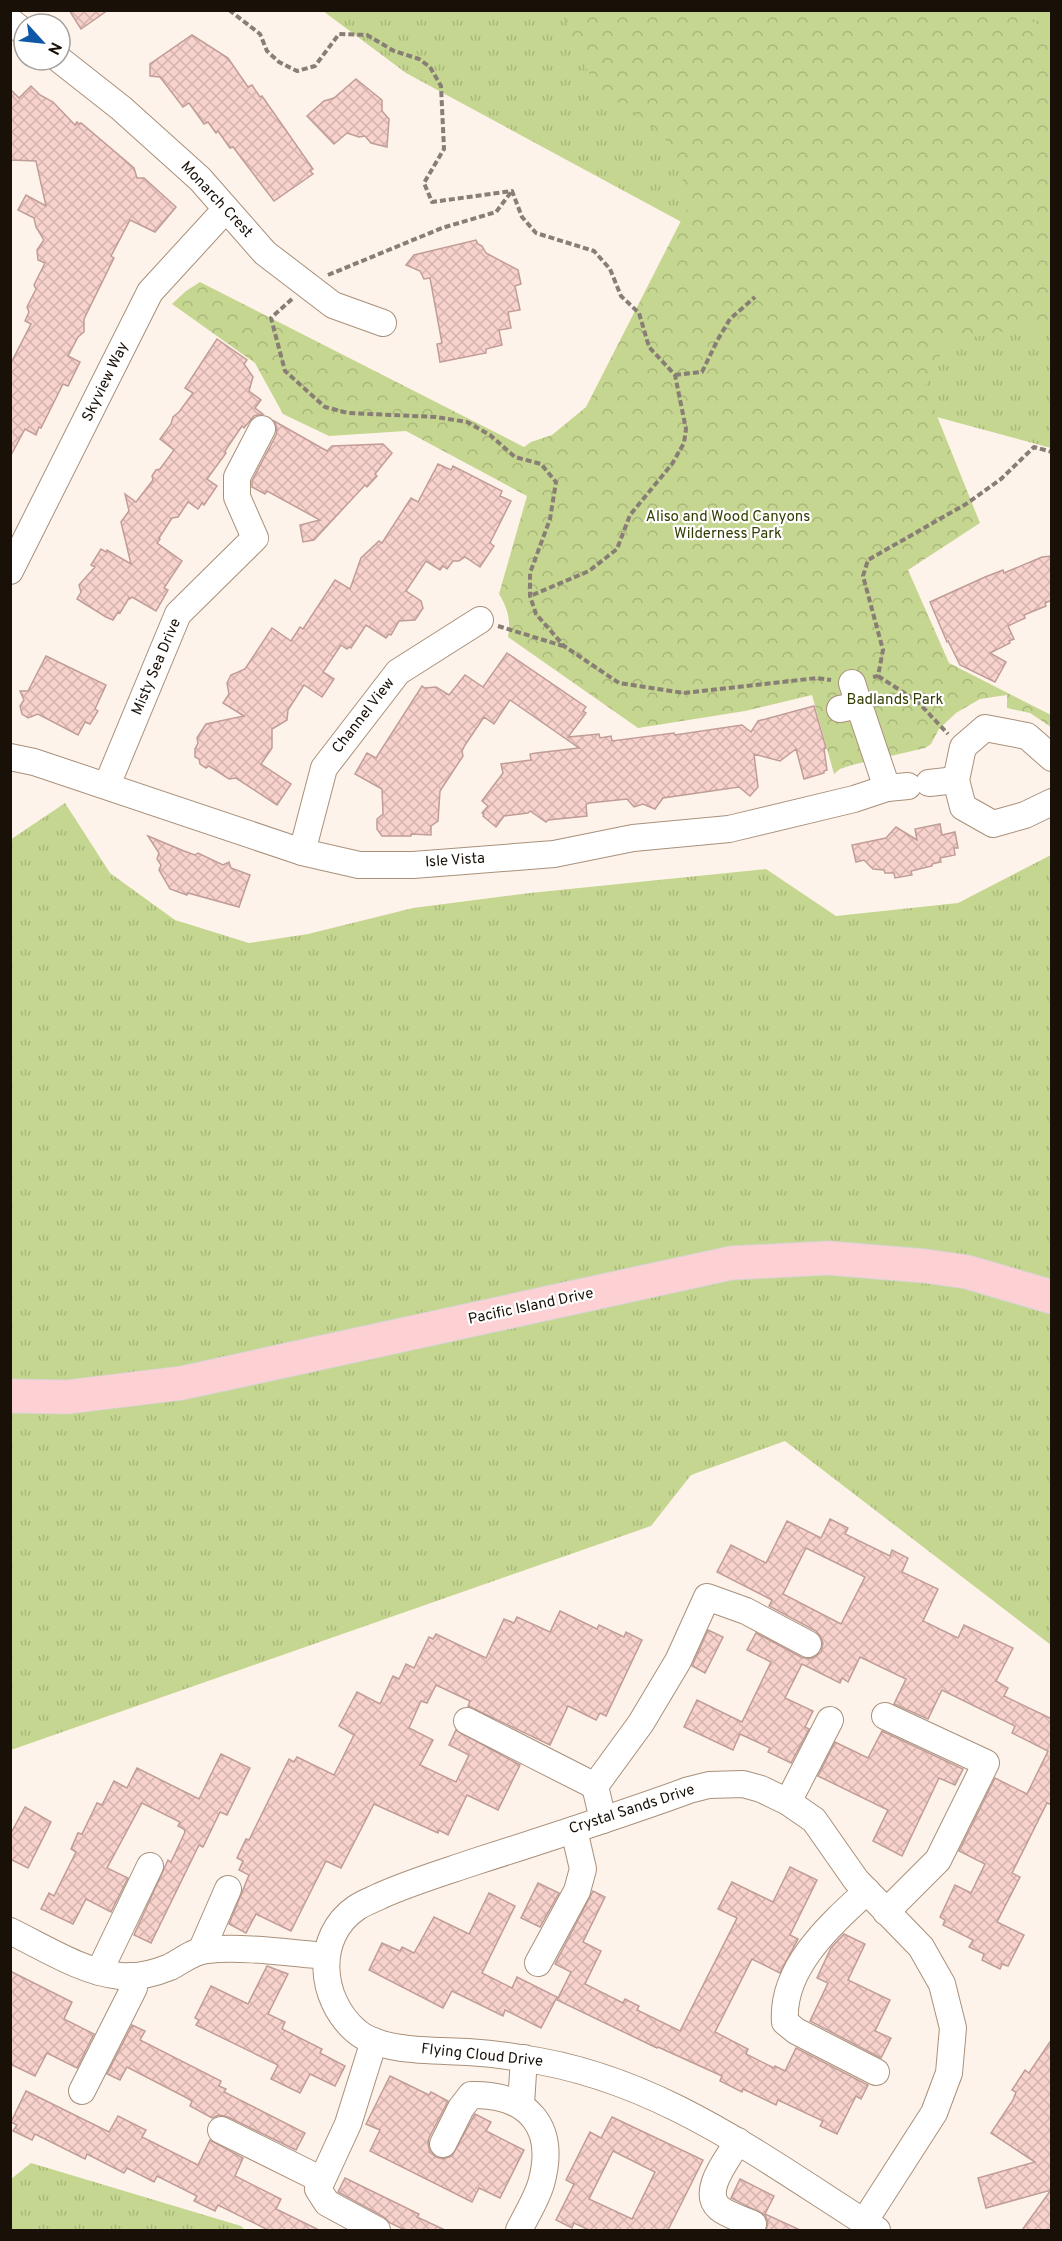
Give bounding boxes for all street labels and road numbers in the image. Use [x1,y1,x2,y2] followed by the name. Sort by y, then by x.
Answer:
[176,158,256,242] street label: Monarch Crest
[79,339,134,425] street label: Skyview Way
[128,616,186,718] street label: Misty Sea Drive
[329,674,400,758] street label: Channel View
[425,849,485,873] street label: Isle Vista
[467,1284,595,1330] street label: Pacific Island Drive
[567,1781,697,1839] street label: Crystal Sands Drive
[420,2040,544,2072] street label: Flying Cloud Drive

